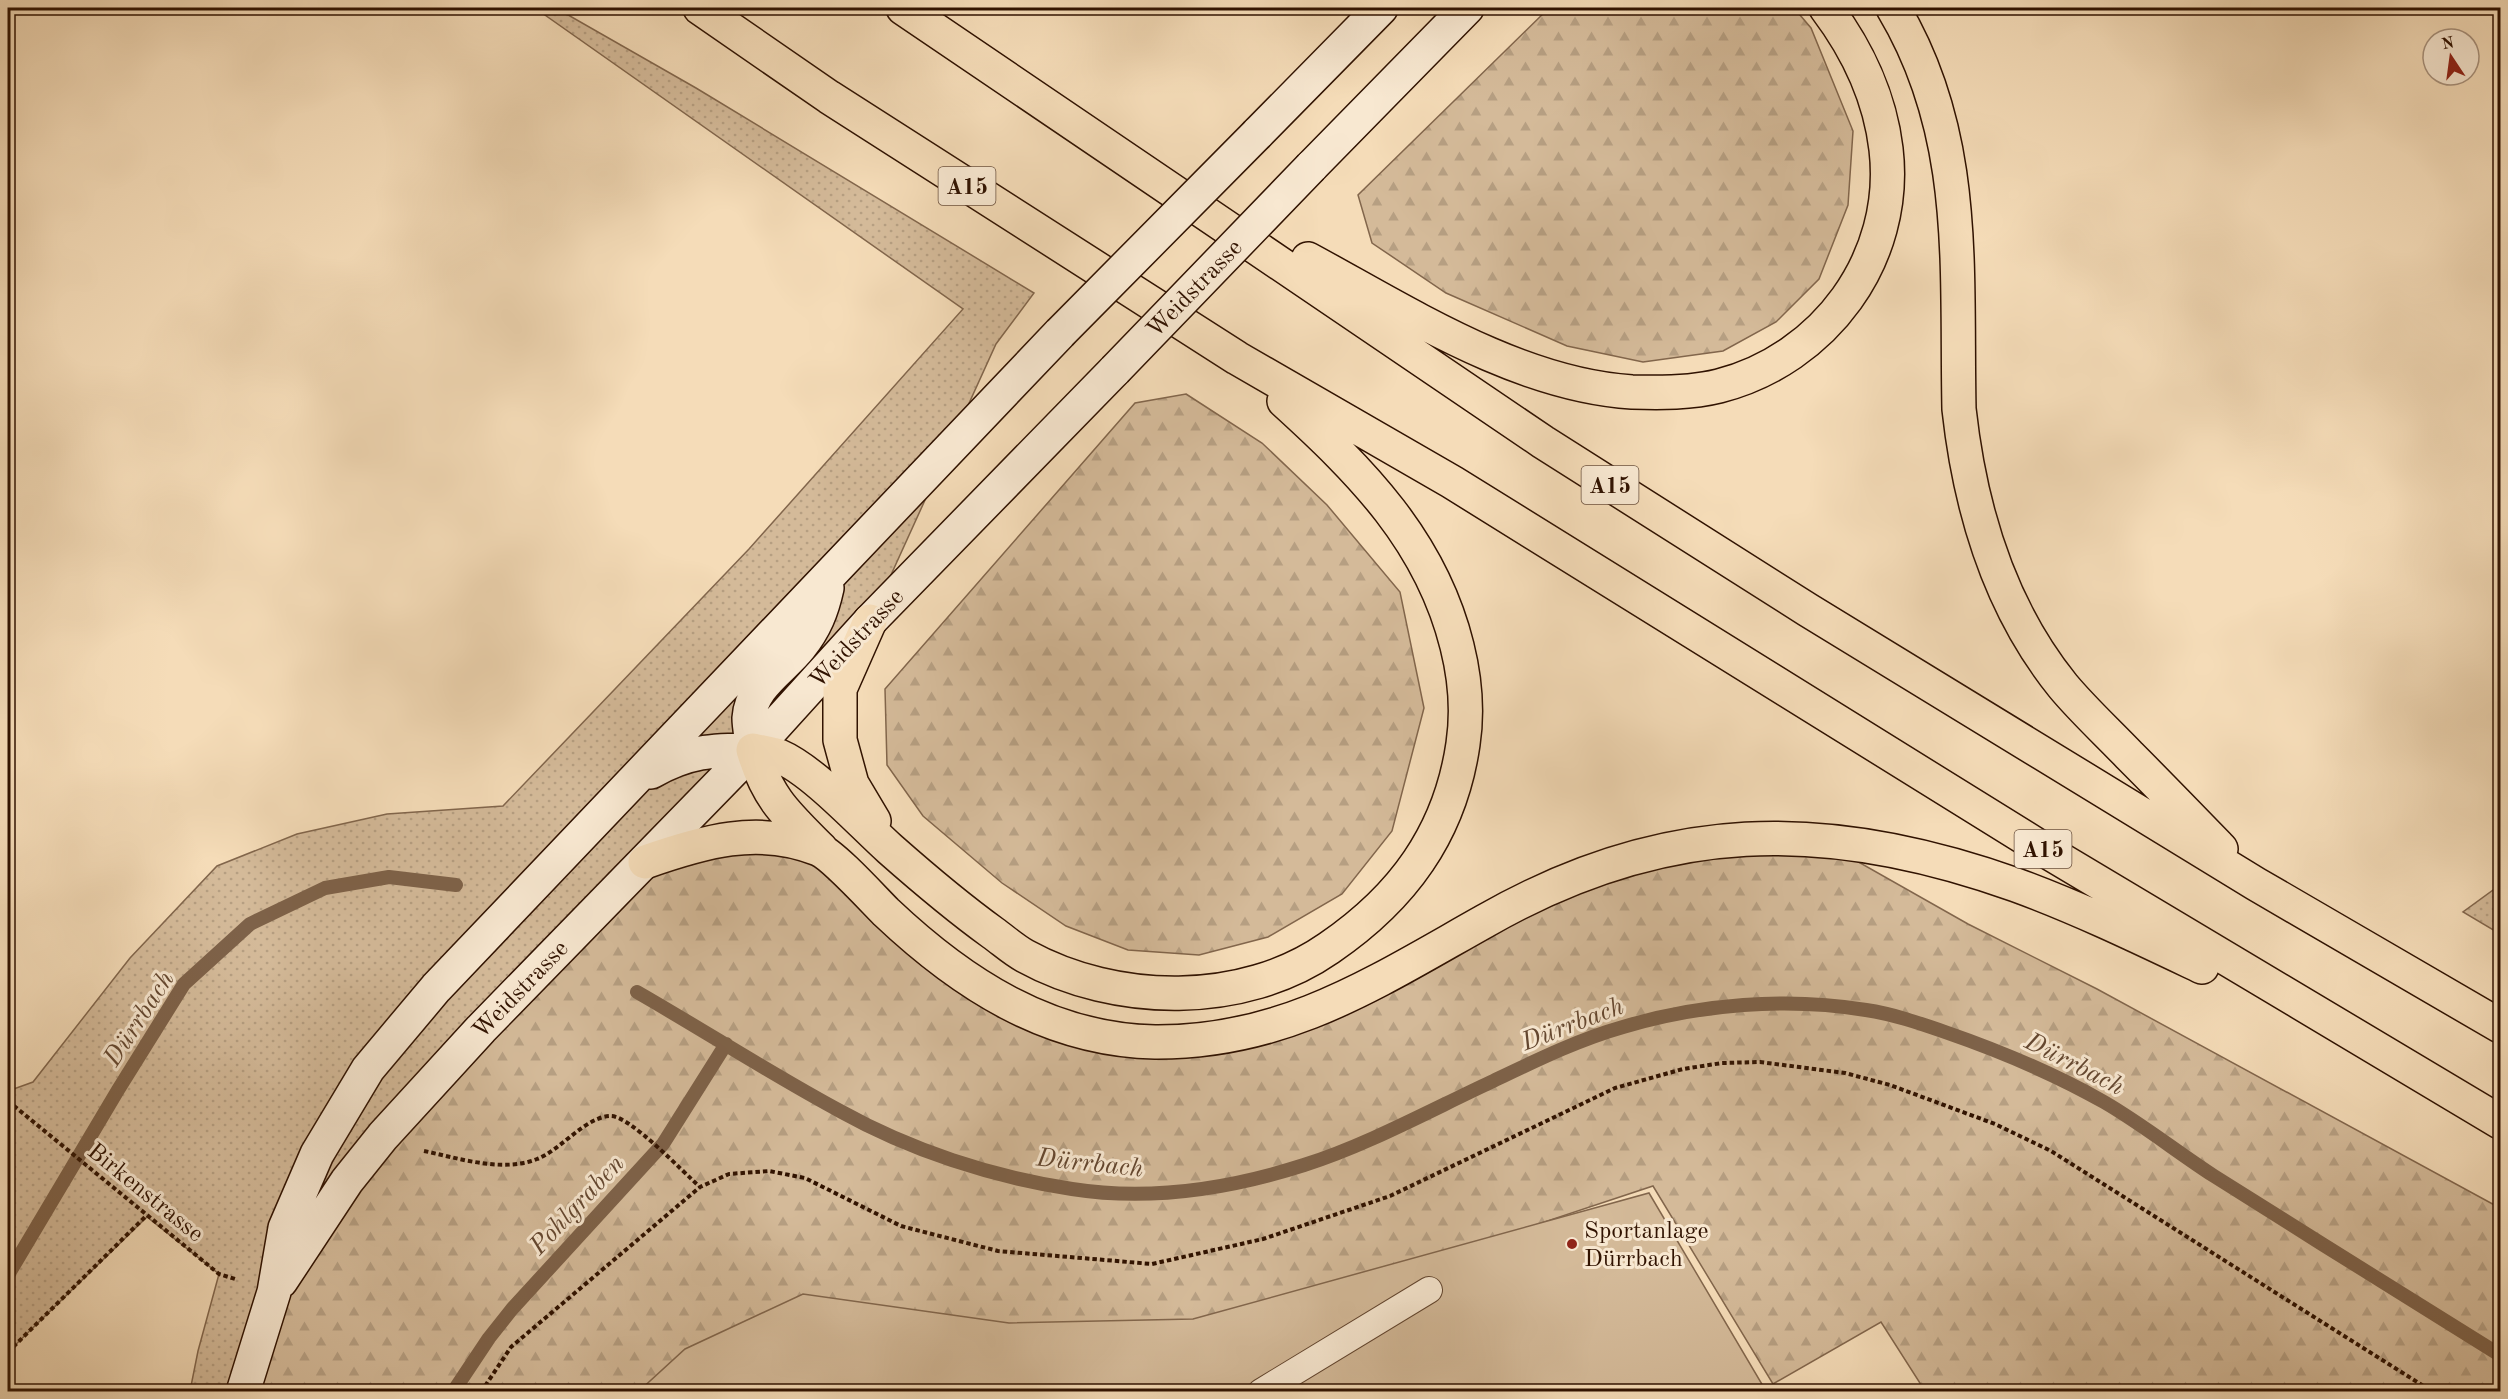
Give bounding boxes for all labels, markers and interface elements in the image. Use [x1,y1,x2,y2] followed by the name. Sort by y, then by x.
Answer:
[2421,27,2481,87] north arrow
[2440,35,2457,54] text: N
[938,167,996,205] road number: A15
[1143,236,1248,343] street label: Weidstrasse
[1582,466,1638,504] road number: A15
[806,585,909,694] street label: Weidstrasse
[2014,830,2072,868] road number: A15
[469,937,574,1044] street label: Weidstrasse
[99,967,180,1072] water label: Dürrbach
[1517,993,1628,1057] water label: Dürrbach
[2019,1028,2128,1101] water label: Dürrbach
[82,1140,207,1247] street label: Birkenstrasse
[1034,1145,1145,1183] water label: Dürrbach
[524,1151,630,1261] water label: Pohlgraben
[1584,1220,1709,1272] place label: Sportanlage Dürrbach
[1565,1237,1579,1251] marker: Sportanlage Dürrbach

